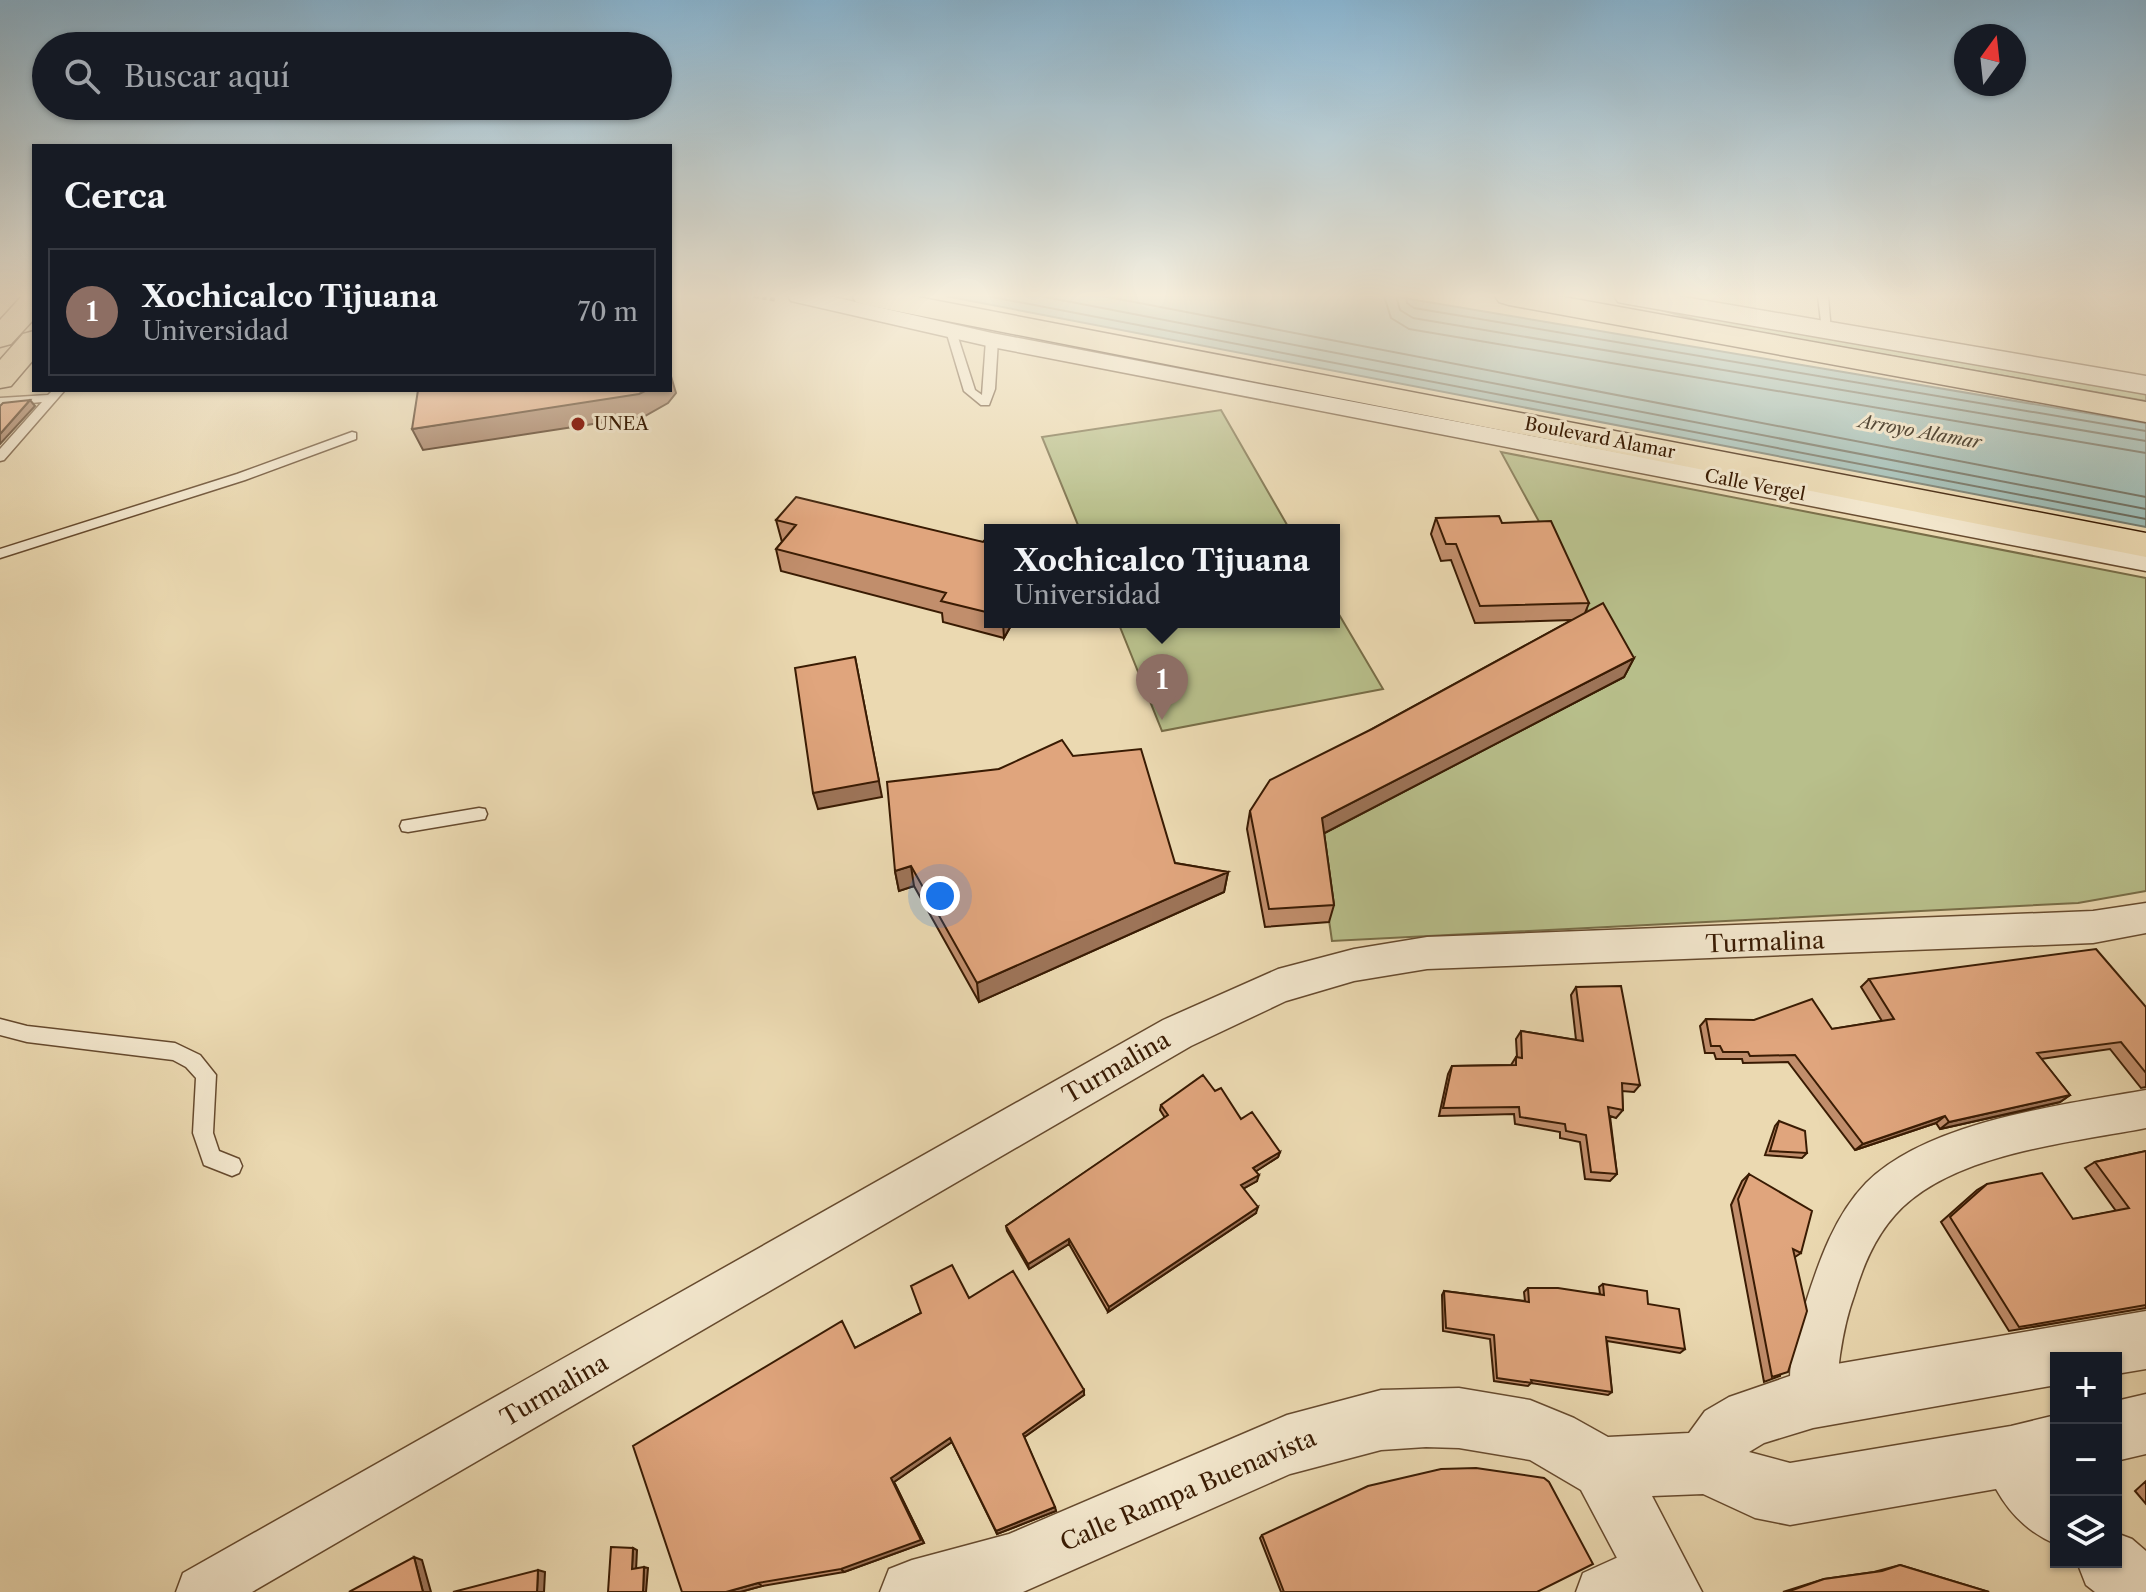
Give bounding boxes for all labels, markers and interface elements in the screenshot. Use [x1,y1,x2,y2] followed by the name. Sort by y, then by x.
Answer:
[1954,24,2026,96] north arrow
[32,32,672,120] search box
[60,54,104,98] icon: search
[124,58,290,95] text: Buscar aquí
[64,175,166,217] text: Cerca
[142,278,438,315] text: Xochicalco Tijuana
[86,296,98,328] text: 1
[578,296,638,328] text: 70 m
[142,315,289,347] text: Universidad
[1854,410,1985,454] water label: Arroyo Alamar
[594,413,649,435] place label: UNEA
[1523,413,1678,463] street label: Boulevard Alamar
[569,415,587,433] marker: UNEA
[1703,464,1807,506] street label: Calle Vergel
[984,524,1340,628] popup
[1014,542,1310,579] text: Xochicalco Tijuana
[1014,579,1161,611] text: Universidad
[1136,654,1188,720] pin: 1
[920,876,960,916] your location
[1705,925,1825,959] street label: Turmalina
[1057,1024,1175,1109] street label: Turmalina
[495,1347,613,1432] street label: Turmalina
[2050,1352,2122,1568] map controls
[2050,1352,2122,1424] button: +
[1056,1423,1321,1557] street label: Calle Rampa Buenavista
[2050,1424,2122,1496] button: −
[2050,1496,2122,1568] button: layers

